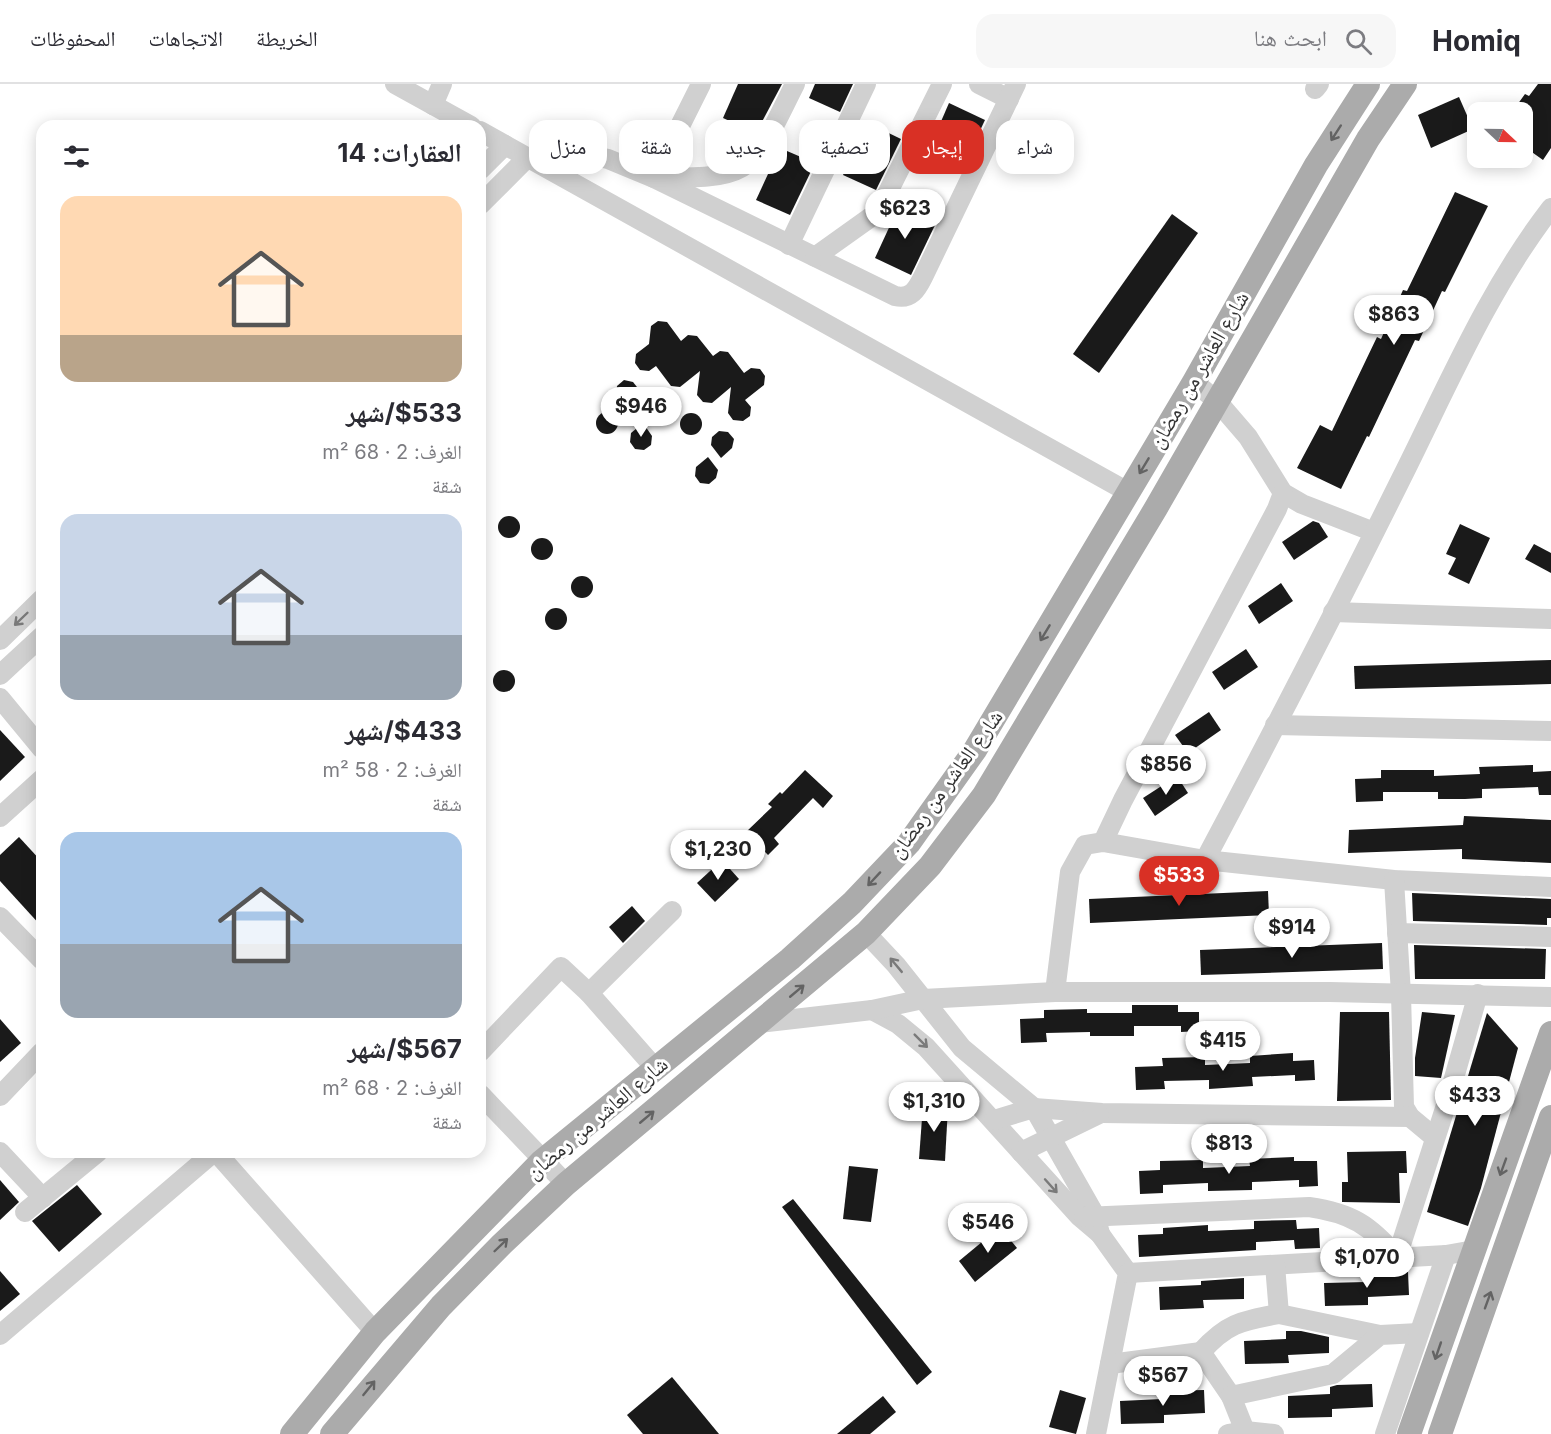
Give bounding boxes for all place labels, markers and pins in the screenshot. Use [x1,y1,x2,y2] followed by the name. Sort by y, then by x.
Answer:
[869,189,941,240] pin: $623
[1358,295,1430,346] pin: $863
[605,387,677,438] pin: $946
[1130,745,1202,796] pin: $856
[669,830,767,881] pin: $1,230
[1143,856,1215,907] pin: $533
[1256,908,1328,959] pin: $914
[1187,1021,1259,1072] pin: $415
[1439,1076,1511,1127] pin: $433
[885,1082,983,1133] pin: $1,310
[1193,1124,1265,1175] pin: $813
[952,1203,1024,1254] pin: $546
[1318,1238,1416,1289] pin: $1,070
[1127,1356,1199,1407] pin: $567

